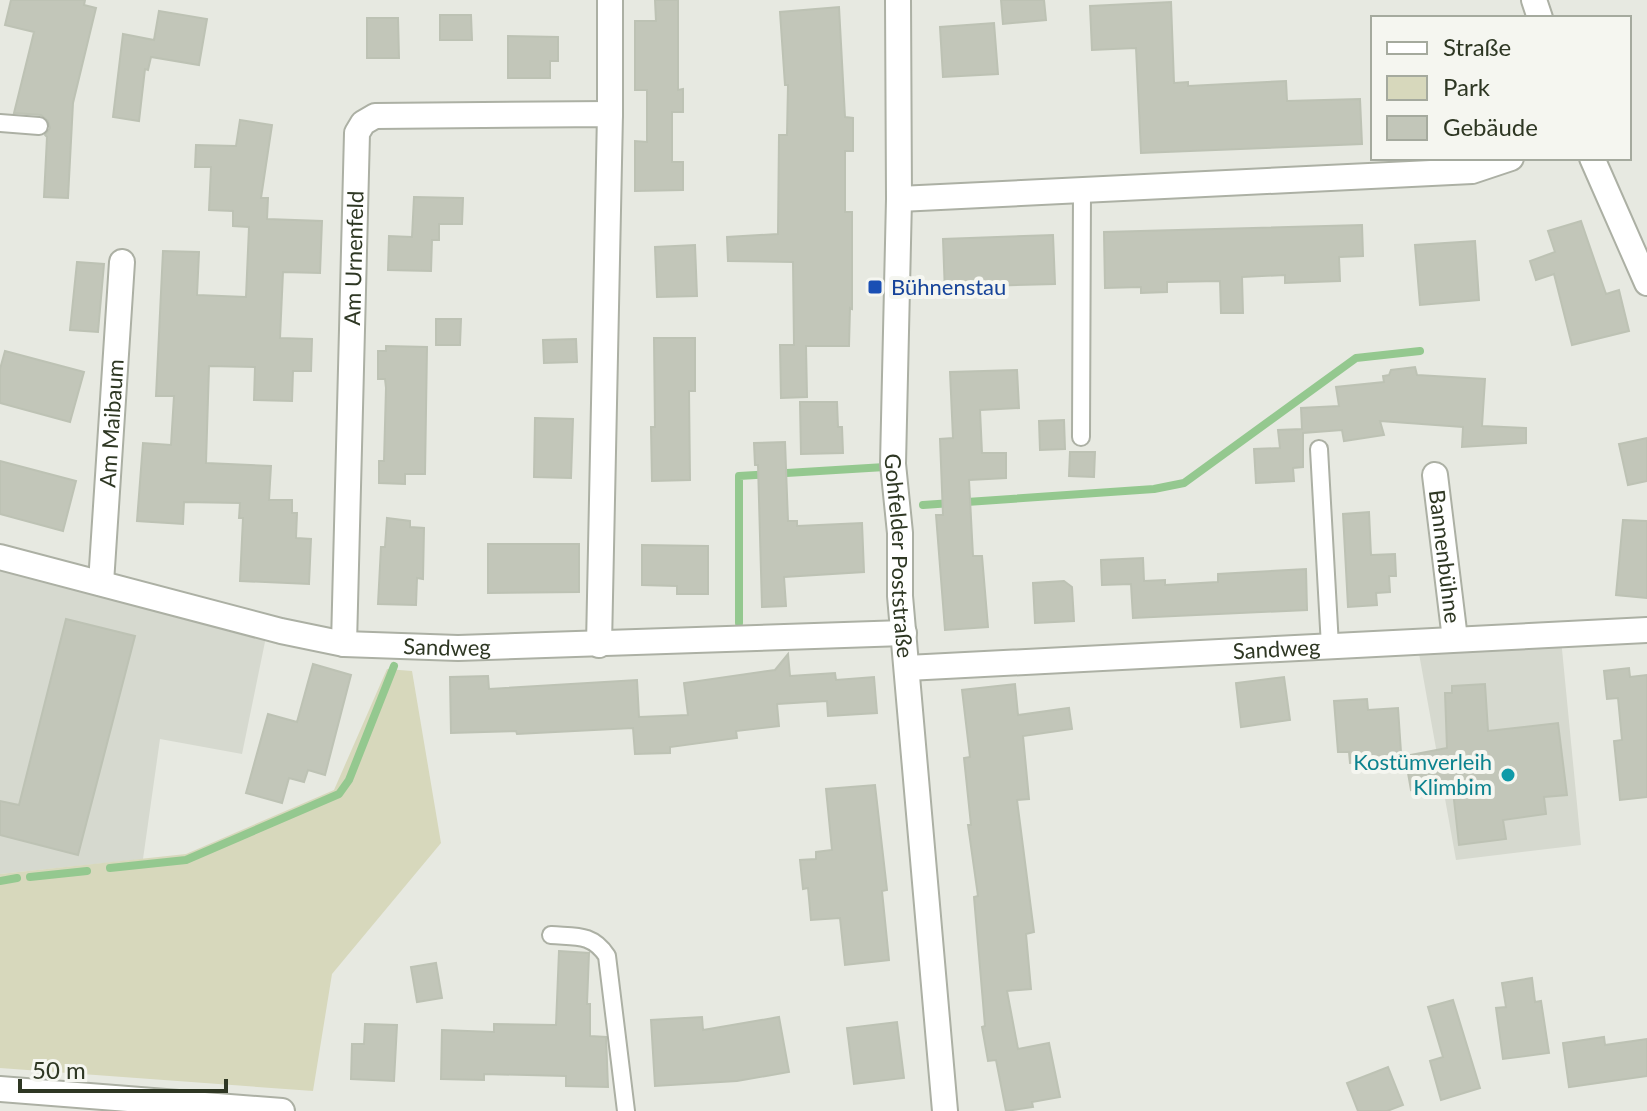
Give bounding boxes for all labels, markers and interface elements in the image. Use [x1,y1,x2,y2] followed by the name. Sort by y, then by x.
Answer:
[1371,16,1631,160] legend
[1443,32,1511,61] text: Straße
[1443,72,1491,101] text: Park
[1443,112,1538,141] text: Gebäude
[338,190,369,326] street label: Am Urnenfeld
[891,273,1006,300] place label: Bühnenstau
[866,278,884,296] marker: Bühnenstau
[93,358,129,488] street label: Am Maibaum
[880,453,919,659] street label: Gohfelder Poststraße
[1424,488,1467,625] street label: Bannenbühne
[403,632,491,661] street label: Sandweg
[1232,633,1321,664] street label: Sandweg
[1353,748,1492,800] place label: Kostümverleih Klimbim
[1499,766,1517,784] marker: Kostümverleih Klimbim
[20,1043,226,1093] scale bar
[32,1055,86,1084] text: 50 m

